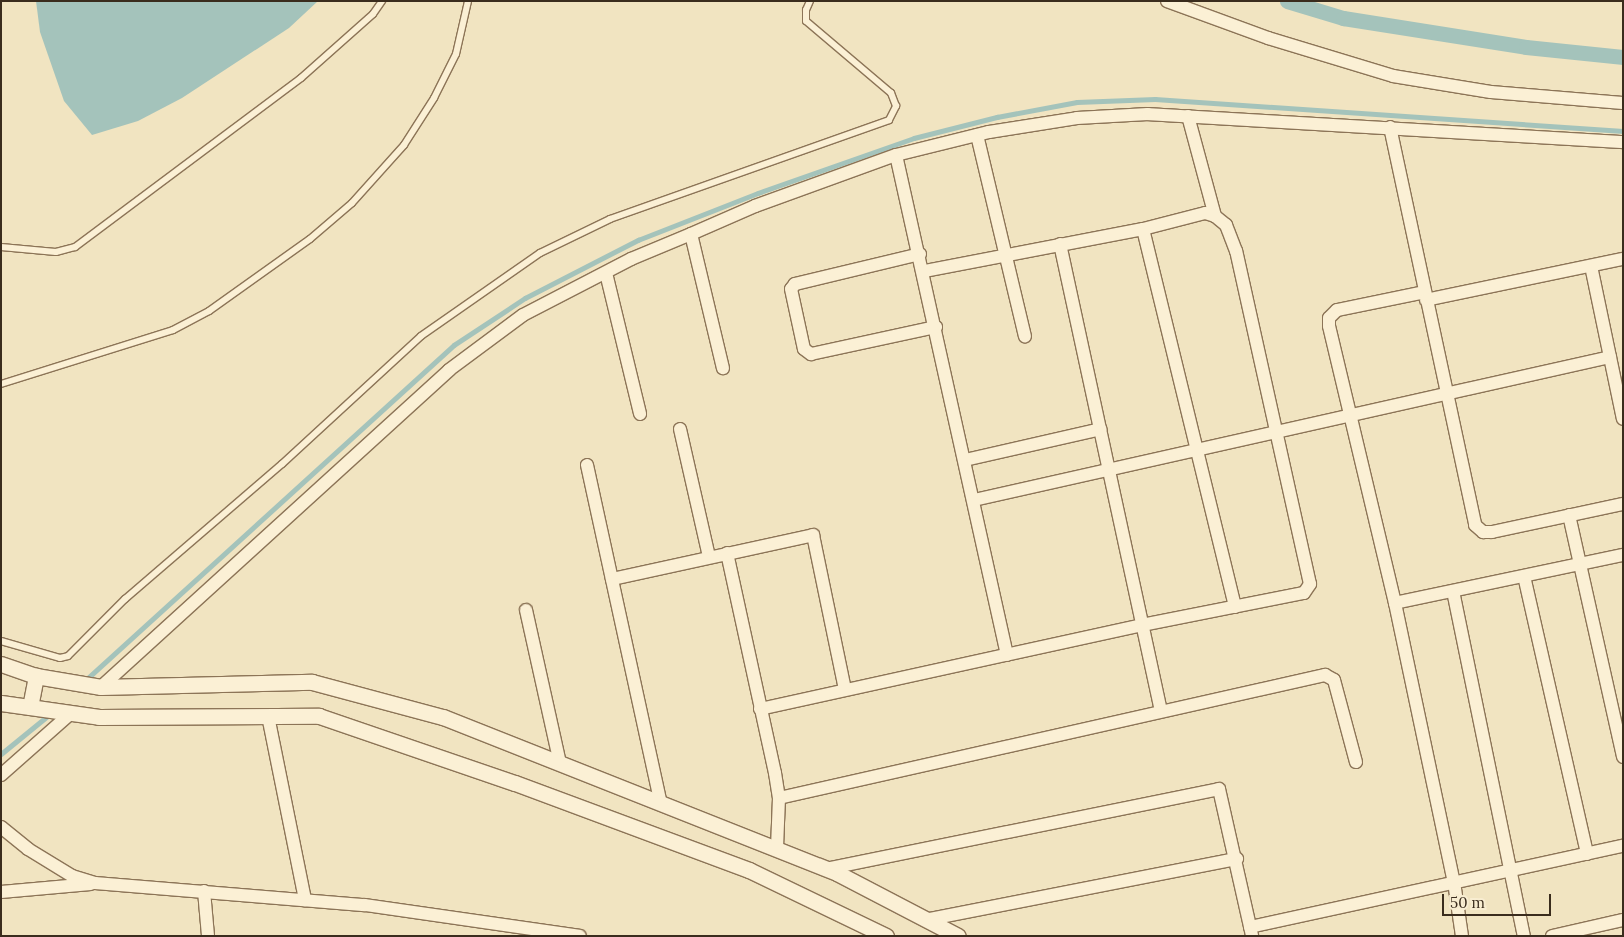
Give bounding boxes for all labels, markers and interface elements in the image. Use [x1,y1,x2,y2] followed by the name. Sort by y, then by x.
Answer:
[1444,884,1553,916] scale bar
[1450,893,1485,912] text: 50 m

